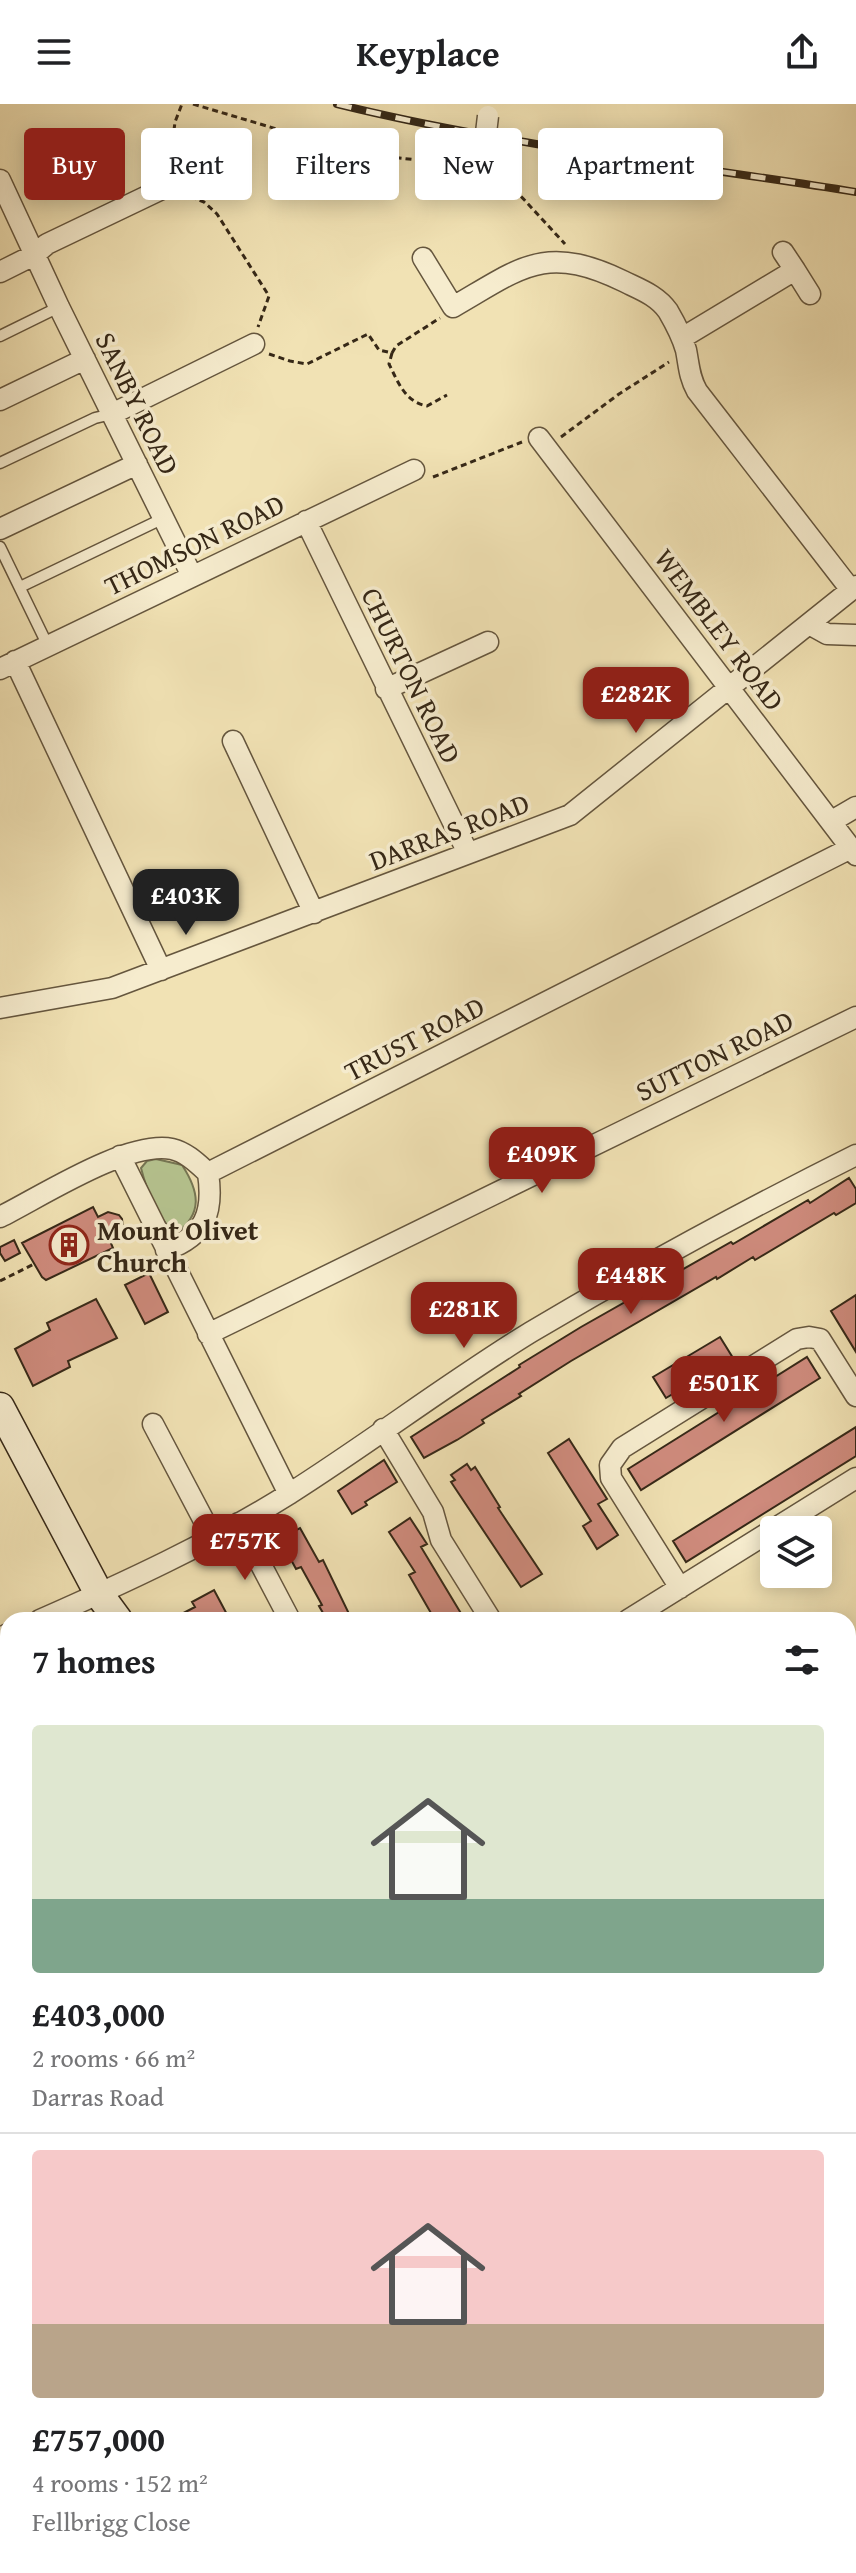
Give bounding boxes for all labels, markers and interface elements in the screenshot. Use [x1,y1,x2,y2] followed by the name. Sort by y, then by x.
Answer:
[356,26,500,79] text: Keyplace
[32,30,76,74] icon: menu
[780,30,824,74] icon: share
[24,128,125,200] chip: Buy
[141,128,252,200] chip: Rent
[268,128,399,200] chip: Filters
[415,128,522,200] chip: New
[538,128,723,200] chip: Apartment
[86,325,190,481] street label: SANBY ROAD
[97,483,291,605] street label: THOMSON ROAD
[645,539,795,719] street label: WEMBLEY ROAD
[352,580,472,770] street label: CHURTON ROAD
[580,667,692,735] pin: £282K
[601,673,671,712] text: £282K
[363,782,535,880] street label: DARRAS ROAD
[130,869,242,937] pin: £403K
[151,875,221,914] text: £403K
[337,985,491,1091] street label: TRUST ROAD
[628,999,800,1111] street label: SUTTON ROAD
[486,1127,598,1195] pin: £409K
[507,1133,577,1172] text: £409K
[97,1209,259,1282] place label: Mount Olivet Church
[48,1224,90,1266] building icon: Mount Olivet Church
[575,1248,687,1316] pin: £448K
[596,1254,666,1293] text: £448K
[408,1282,520,1350] pin: £281K
[429,1288,499,1327] text: £281K
[668,1356,780,1424] pin: £501K
[689,1362,759,1401] text: £501K
[189,1514,301,1582] pin: £757K
[760,1516,832,1588] map controls
[760,1516,832,1588] button: layers
[210,1520,280,1559] text: £757K
[32,1636,156,1685] text: 7 homes
[780,1638,824,1682] icon: filters
[356,1777,500,1921] icon: home
[32,1989,165,2038] text: £403,000
[32,2038,195,2077] text: 2 rooms · 66 m²
[32,2077,164,2116] text: Darras Road
[356,2202,500,2346] icon: home
[32,2414,165,2463] text: £757,000
[32,2463,208,2502] text: 4 rooms · 152 m²
[32,2502,191,2541] text: Fellbrigg Close

